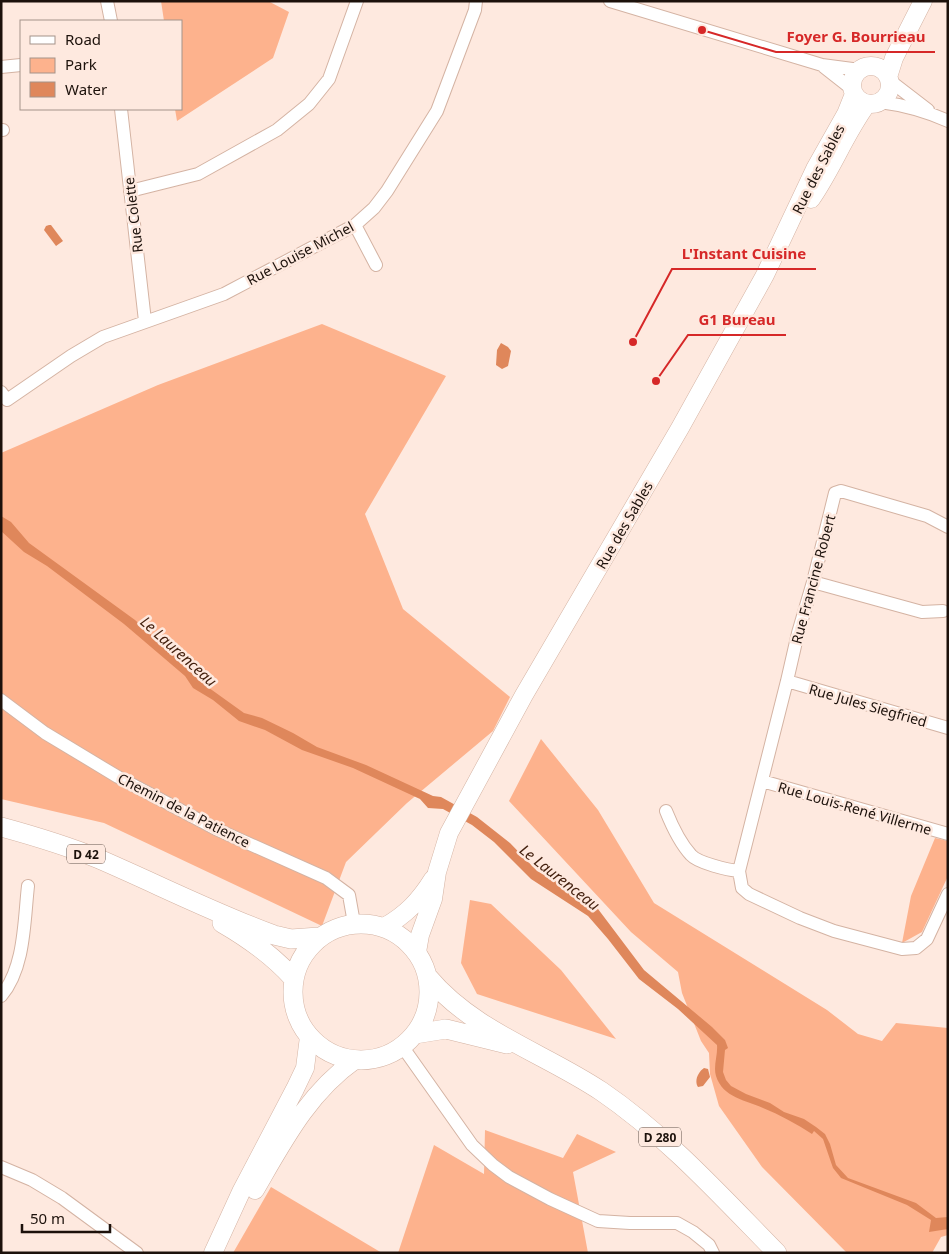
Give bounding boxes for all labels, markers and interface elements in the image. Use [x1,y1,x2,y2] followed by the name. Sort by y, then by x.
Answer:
[20,20,182,110] legend
[776,22,935,52] callout: Foyer G. Bourrieau
[786,26,926,46] text: Foyer G. Bourrieau
[65,29,101,49] text: Road
[65,54,97,74] text: Park
[65,79,107,99] text: Water
[787,121,849,217] street label: Rue des Sables
[119,176,147,254] street label: Rue Colette
[243,217,357,289] street label: Rue Louise Michel
[672,239,816,269] callout: L'Instant Cuisine
[682,243,806,263] text: L'Instant Cuisine
[688,305,786,335] callout: G1 Bureau
[698,309,776,329] text: G1 Bureau
[591,478,657,572] street label: Rue des Sables
[787,512,839,646] street label: Rue Francine Robert
[137,611,222,691] water label: Le Laurenceau
[807,679,929,731] street label: Rue Jules Siegfried
[115,768,253,852] street label: Chemin de la Patience
[776,777,934,839] street label: Rue Louis-René Villerme
[516,839,604,915] water label: Le Laurenceau
[67,844,105,864] road number: D 42
[639,1128,681,1146] road number: D 280
[22,1202,110,1234] scale bar
[30,1208,65,1228] text: 50 m

